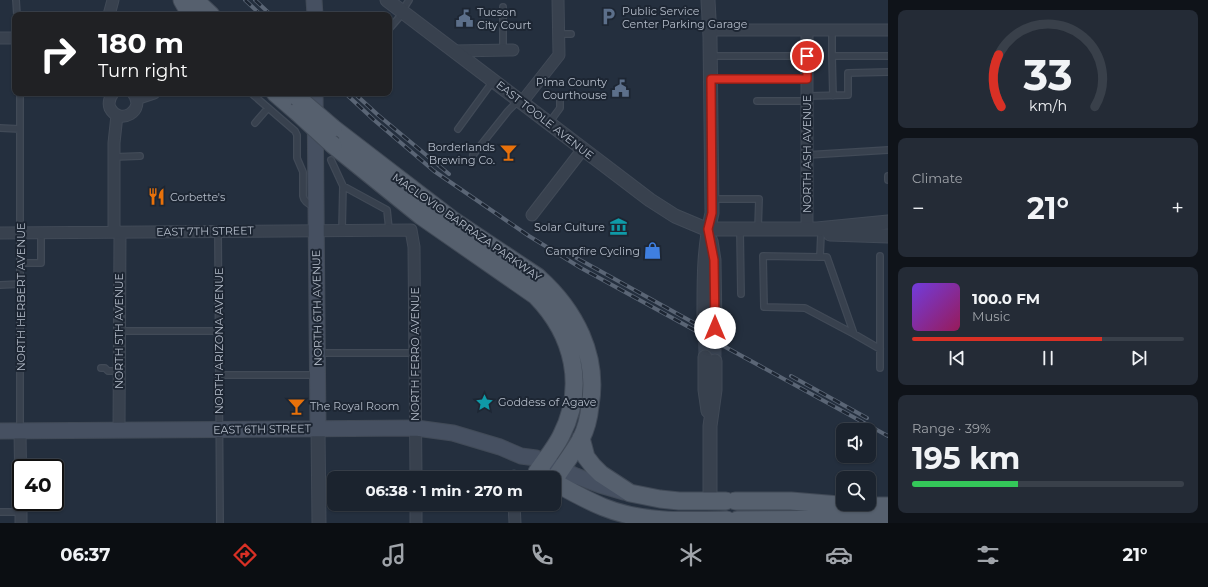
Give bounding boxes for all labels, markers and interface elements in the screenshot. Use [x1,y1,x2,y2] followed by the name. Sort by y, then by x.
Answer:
[622,4,748,31] place label: Public Service Center Parking Garage
[477,5,532,32] place label: Tucson City Court
[599,7,619,27] parking icon: Public Service Center Parking Garage
[454,8,474,28] public building icon: Tucson City Court
[98,26,184,60] text: 180 m
[32,28,84,80] icon: right
[790,39,824,73] pin
[796,45,818,67] icon: arrive
[1022,50,1073,100] text: 33
[98,60,188,82] text: Turn right
[536,75,607,102] place label: Pima County Courthouse
[493,78,597,162] street label: EAST TOOLE AVENUE
[610,78,630,98] public building icon: Pima County Courthouse
[800,95,814,213] street label: NORTH ASH AVENUE
[1029,97,1067,115] text: km/h
[427,140,496,167] place label: Borderlands Brewing Co.
[498,143,518,163] bar icon: Borderlands Brewing Co.
[390,170,544,284] street label: MACLOVIO BARRAZA PARKWAY
[912,170,963,186] text: Climate
[147,187,167,207] restaurant icon: Corbette's
[170,190,226,204] place label: Corbette's
[1027,190,1069,227] text: 21°
[912,195,925,222] text: −
[1171,195,1184,222] text: +
[608,217,628,237] museum icon: Solar Culture
[534,220,605,234] place label: Solar Culture
[14,223,28,371] street label: NORTH HERBERT AVENUE
[156,223,255,239] street label: EAST 7TH STREET
[643,241,663,261] shop icon: Campfire Cycling
[546,244,640,258] place label: Campfire Cycling
[309,250,325,366] street label: NORTH 6TH AVENUE
[212,268,226,414] street label: NORTH ARIZONA AVENUE
[112,273,126,389] street label: NORTH 5TH AVENUE
[408,287,422,421] street label: NORTH FERRO AVENUE
[972,289,1040,308] text: 100.0 FM
[694,307,736,349] position arrow
[972,308,1010,324] text: Music
[946,347,968,369] icon: previous
[1037,347,1059,369] icon: pause
[1128,347,1150,369] icon: next
[475,392,495,412] place icon: Goddess of Agave
[498,395,597,409] place label: Goddess of Agave
[287,396,307,416] bar icon: The Royal Room
[310,399,399,413] place label: The Royal Room
[912,420,991,436] text: Range · 39%
[213,421,312,437] street label: EAST 6TH STREET
[836,423,876,511] map controls
[836,423,876,463] button: sound
[912,440,1020,477] text: 195 km
[12,459,64,511] speed limit sign: 40
[836,471,876,511] button: search
[365,481,523,500] text: 06:38 · 1 min · 270 m
[231,541,259,569] icon: directions
[380,541,408,569] icon: music
[528,541,556,569] icon: phone
[677,541,705,569] icon: climate
[825,541,853,569] icon: car
[974,541,1002,569] icon: filters
[60,544,110,566] text: 06:37
[1122,544,1148,566] text: 21°

